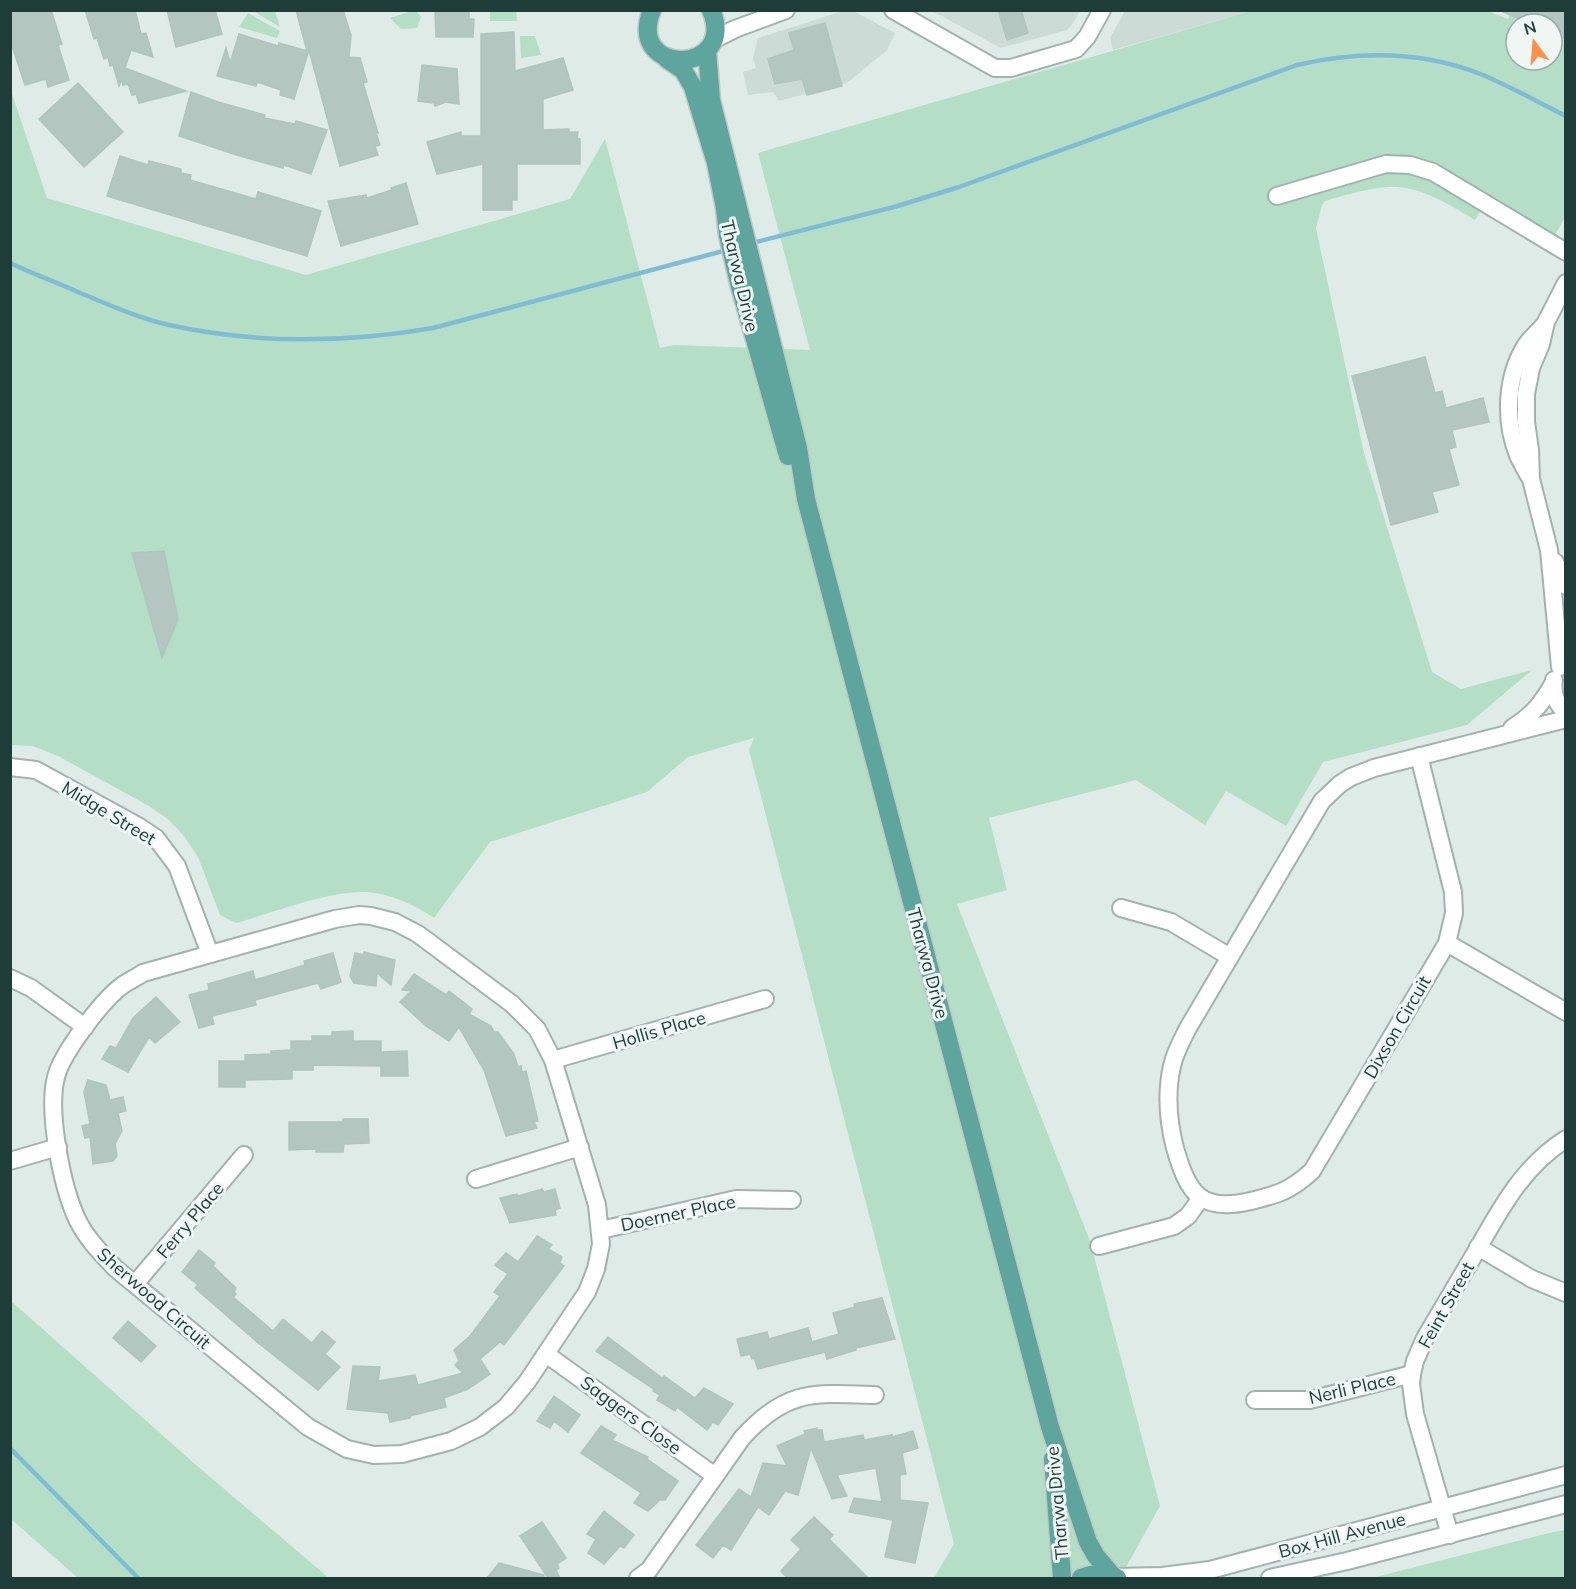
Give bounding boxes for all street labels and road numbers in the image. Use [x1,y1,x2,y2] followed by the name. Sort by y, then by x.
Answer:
[716,218,764,334] street label: Tharwa Drive
[58,776,160,850] street label: Midge Street
[902,905,954,1021] street label: Tharwa Drive
[1358,972,1436,1082] street label: Dixson Circuit
[610,1006,708,1054] street label: Hollis Place
[151,1177,229,1263] street label: Ferry Place
[618,1190,738,1236] street label: Doerner Place
[92,1242,216,1354] street label: Sherwood Circuit
[1413,1258,1479,1352] street label: Feint Street
[1306,1367,1398,1409] street label: Nerli Place
[576,1371,686,1459] street label: Saggers Close
[1041,1445,1073,1561] street label: Tharwa Drive
[1276,1507,1408,1563] street label: Box Hill Avenue

